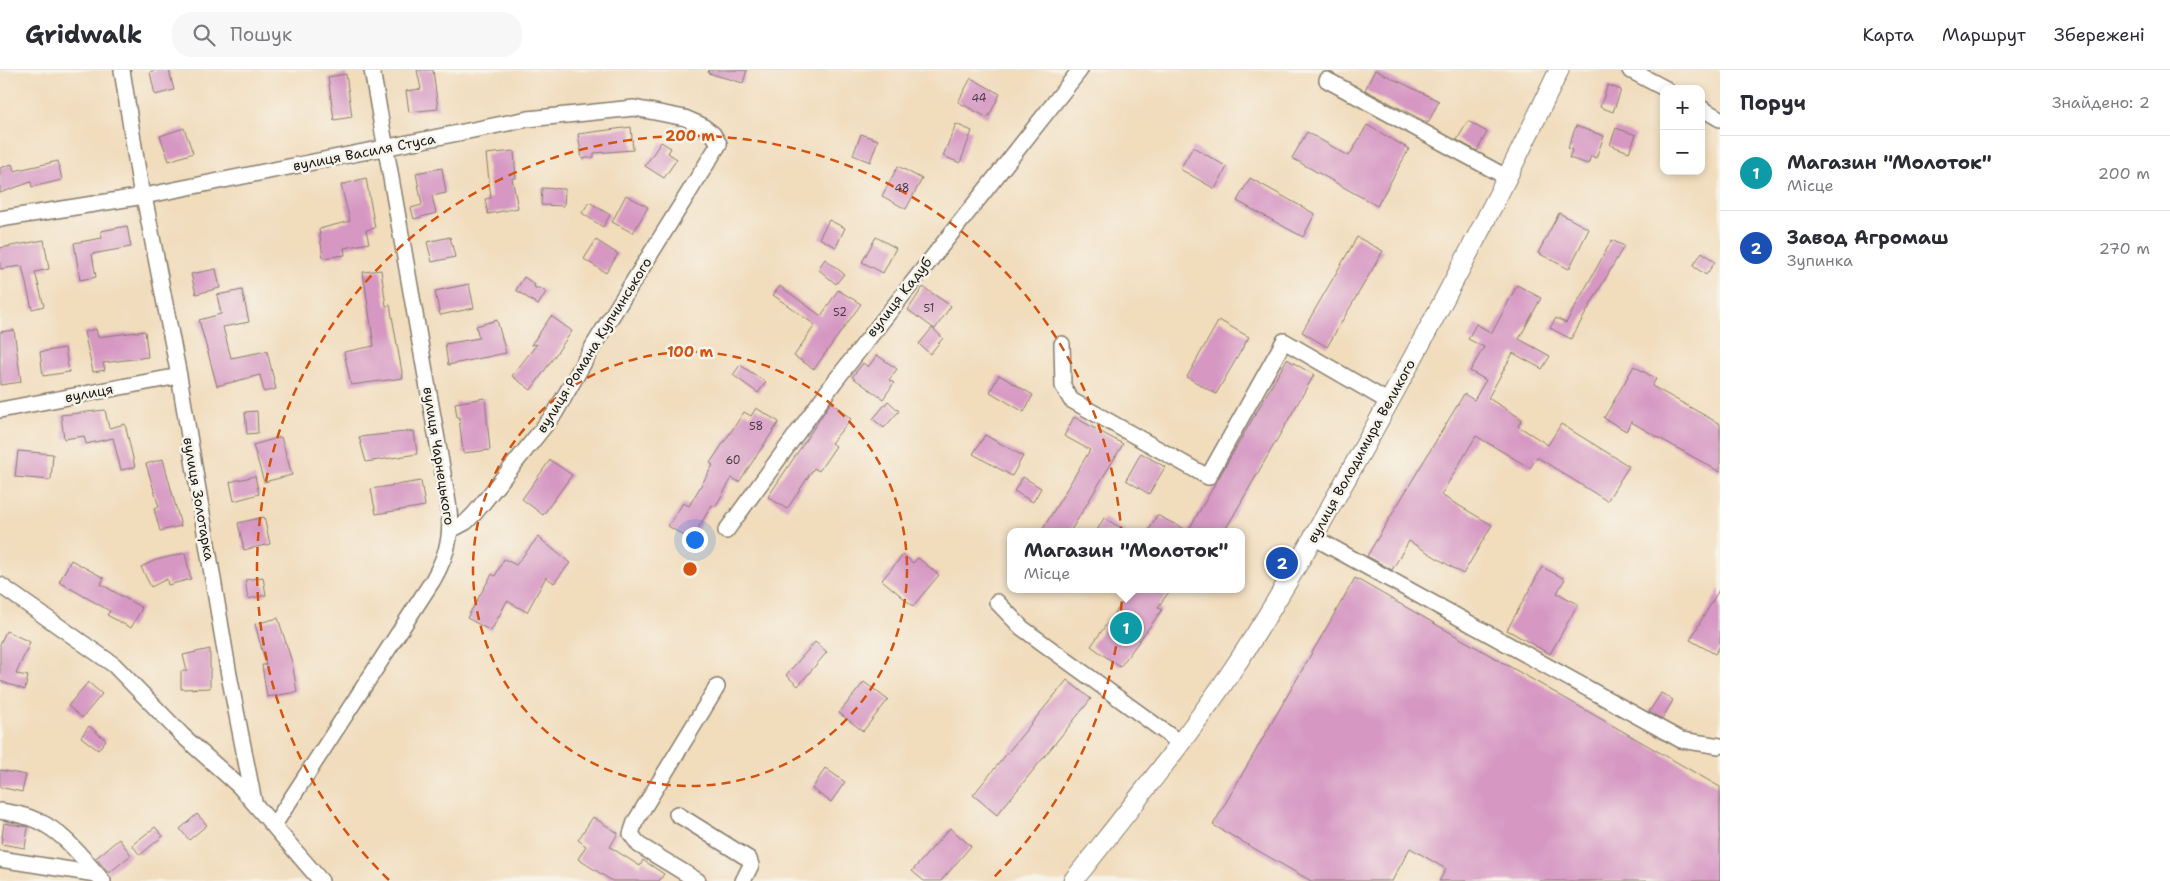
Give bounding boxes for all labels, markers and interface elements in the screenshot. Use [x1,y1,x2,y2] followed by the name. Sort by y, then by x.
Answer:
[172,12,522,57] search box
[25,19,142,51] text: Gridwalk
[190,21,218,49] icon: search
[230,22,292,47] text: Пошук
[1862,23,1914,47] text: Карта
[1942,23,2026,47] text: Маршрут
[2054,23,2145,47] text: Збережені
[1660,85,1705,175] map controls
[1660,85,1705,130] button: +
[1740,89,1806,117] text: Поруч
[971,91,987,106] house number: 44
[2052,92,2150,113] text: Знайдено: 2
[665,126,715,146] text: 200 m
[291,129,437,175] street label: вулиця Василя Стуса
[1660,130,1705,175] button: −
[1787,150,1992,175] text: Магазин "Молоток"
[1752,163,1760,184] text: 1
[2098,163,2150,184] text: 200 m
[1787,175,1834,196] text: Місце
[894,181,910,196] house number: 48
[1787,225,1949,250] text: Завод Агромаш
[1750,238,1762,259] text: 2
[2099,238,2150,259] text: 270 m
[1787,250,1853,271] text: Зупинка
[532,254,656,436] street label: вулиця Романа Купчинського
[862,254,936,340] street label: вулиця Кадуб
[924,301,934,316] house number: 51
[833,305,847,320] house number: 52
[667,342,713,362] text: 100 m
[1303,356,1419,546] street label: вулиця Володимира Великого
[63,380,115,406] street label: вулиця
[419,386,459,526] street label: вулиця Чарнецького
[749,419,763,434] house number: 58
[179,436,219,562] street label: вулиця Золотарка
[725,453,741,468] house number: 60
[682,527,708,553] your location
[1007,528,1245,593] popup
[1024,538,1228,563] text: Магазин "Молоток"
[1266,544,1298,582] pin: 2
[681,560,699,578] centre of rings
[1024,563,1070,584] text: Місце
[1110,609,1142,647] pin: 1

